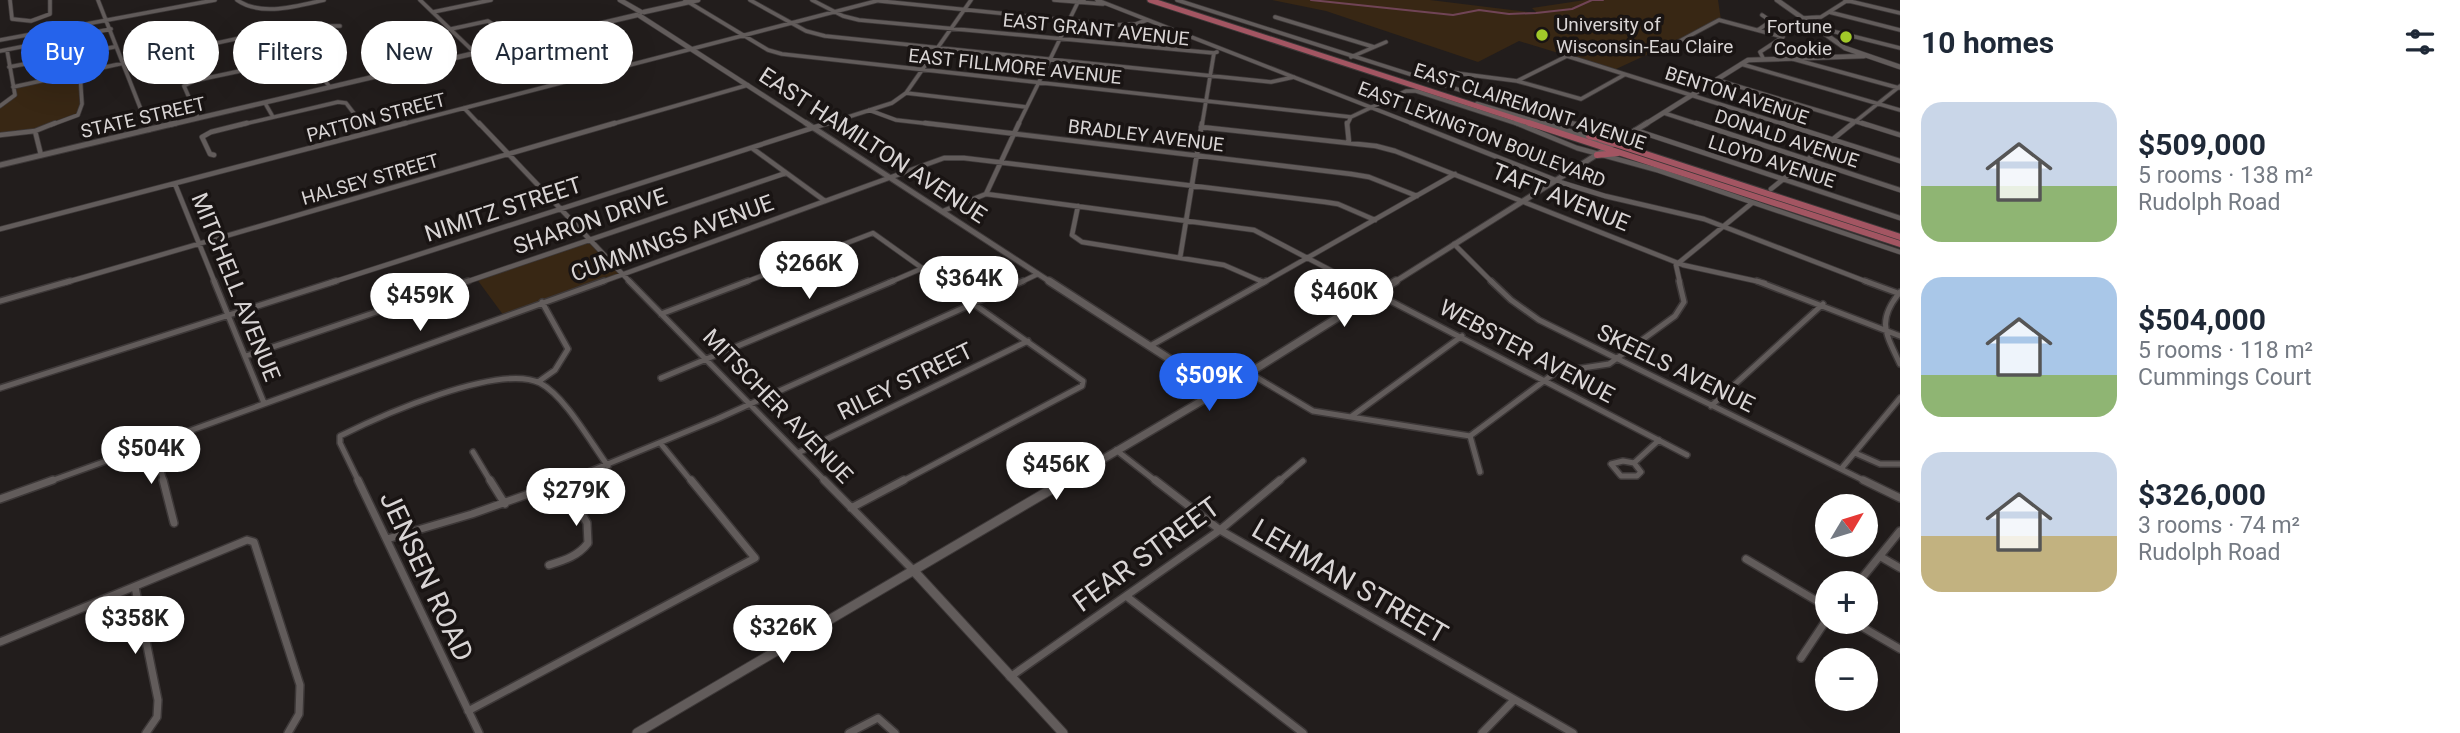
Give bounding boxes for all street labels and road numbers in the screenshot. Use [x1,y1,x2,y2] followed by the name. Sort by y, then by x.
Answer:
[1002,8,1190,51] street label: EAST GRANT AVENUE
[907,44,1123,89] street label: EAST FILLMORE AVENUE
[1411,58,1649,155] street label: EAST CLAIREMONT AVENUE
[1662,61,1812,130] street label: BENTON AVENUE
[754,62,991,229] street label: EAST HAMILTON AVENUE
[1355,77,1609,192] street label: EAST LEXINGTON BOULEVARD
[304,88,448,147] street label: PATTON STREET
[78,92,208,143] street label: STATE STREET
[1712,104,1862,173] street label: DONALD AVENUE
[1067,115,1225,156] street label: BRADLEY AVENUE
[1705,130,1838,193] street label: LLOYD AVENUE
[299,149,442,210] street label: HALSEY STREET
[1488,158,1634,237] street label: TAFT AVENUE
[421,171,585,248] street label: NIMITZ STREET
[510,183,670,260] street label: SHARON DRIVE
[185,189,286,385] street label: MITCHELL AVENUE
[567,189,777,288] street label: CUMMINGS AVENUE
[1435,294,1619,409] street label: WEBSTER AVENUE
[1593,319,1759,418] street label: SKEELS AVENUE
[697,324,858,489] street label: MITSCHER AVENUE
[833,337,977,426] street label: RILEY STREET
[373,486,480,666] street label: JENSEN ROAD
[1067,490,1226,619] street label: FEAR STREET
[1246,512,1454,651] street label: LEHMAN STREET

